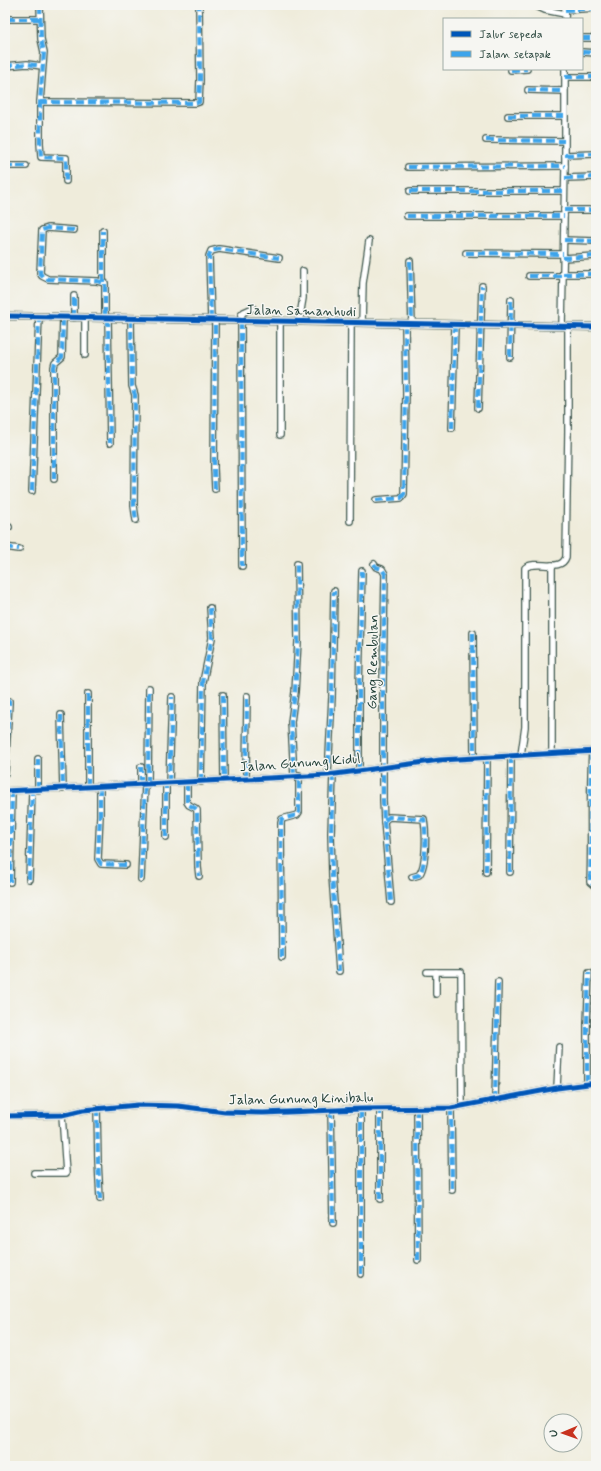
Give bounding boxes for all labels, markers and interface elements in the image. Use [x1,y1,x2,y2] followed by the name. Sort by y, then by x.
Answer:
[443,18,583,70] legend
[479,27,543,43] text: Jalur sepeda
[479,47,551,63] text: Jalan setapak
[246,301,356,321] street label: Jalan Samanhudi
[363,614,384,710] street label: Gang Rembulan
[239,750,361,776] street label: Jalan Gunung Kidul
[229,1089,373,1109] street label: Jalan Gunung Kinibalu
[543,1413,583,1453] north arrow
[547,1429,561,1437] text: U

